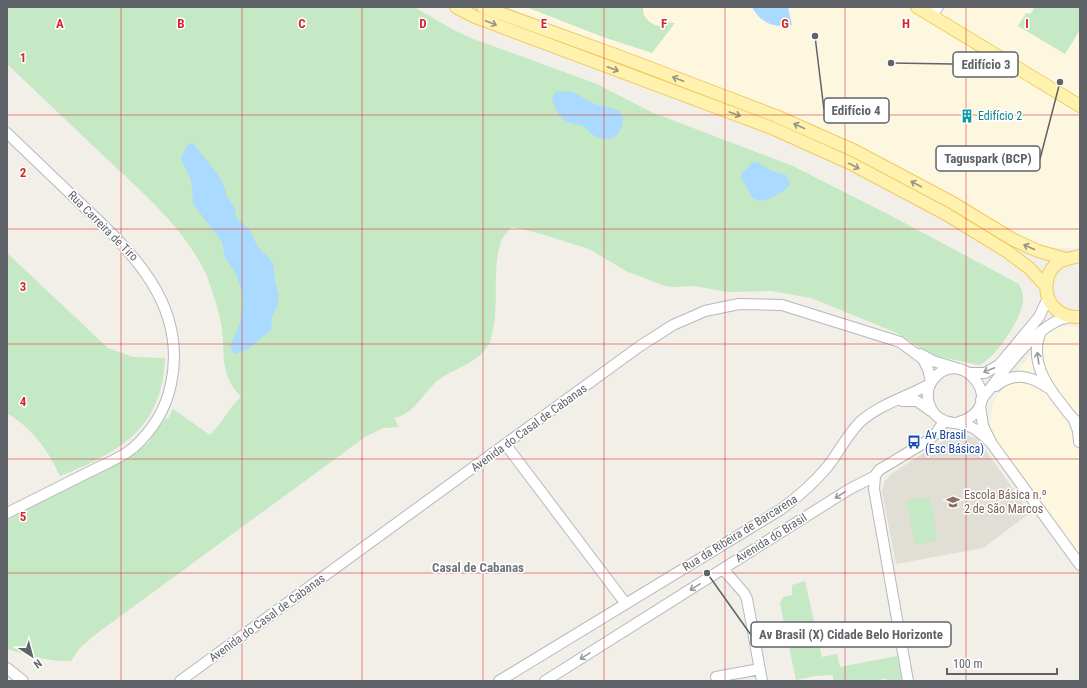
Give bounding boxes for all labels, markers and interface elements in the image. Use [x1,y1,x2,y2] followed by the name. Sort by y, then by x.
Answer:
[56,16,64,31] text: A
[177,16,185,31] text: B
[298,16,306,31] text: C
[419,16,427,31] text: D
[541,16,548,31] text: E
[661,16,667,31] text: F
[781,16,789,31] text: G
[902,16,910,31] text: H
[1025,16,1029,31] text: I
[484,20,496,28] one-way arrow
[20,50,26,65] text: 1
[953,52,1018,77] callout: Edifício 3
[962,57,1010,72] text: Edifício 3
[606,66,618,74] one-way arrow
[673,74,685,82] one-way arrow
[824,98,889,123] callout: Edifício 4
[832,103,881,118] text: Edifício 4
[959,108,975,124] building icon: Edifício 2
[978,109,1022,123] place label: Edifício 2
[728,111,740,119] one-way arrow
[793,122,805,129] one-way arrow
[936,146,1040,171] callout: Taguspark (BCP)
[944,151,1032,166] text: Taguspark (BCP)
[848,162,860,170] one-way arrow
[20,165,27,180] text: 2
[910,179,922,187] one-way arrow
[65,188,141,264] street label: Rua Carreira de Tiro
[1023,243,1035,250] one-way arrow
[20,279,26,294] text: 3
[1034,352,1042,365] one-way arrow
[983,367,995,375] one-way arrow
[468,381,590,475] street label: Avenida do Casal de Cabanas
[20,394,27,409] text: 4
[925,428,984,456] place label: Av Brasil (Esc Básica)
[906,434,922,450] bus stop icon: Av Brasil (Esc Básica)
[964,488,1047,516] place label: Escola Básica n.º 2 de São Marcos
[835,491,846,499] one-way arrow
[680,492,800,574] street label: Rua da Ribeira de Barcarena
[945,494,961,510] school or university icon: Escola Básica n.º 2 de São Marcos
[20,509,27,524] text: 5
[733,510,809,566] street label: Avenida do Brasil
[432,560,524,575] district label: Casal de Cabanas
[206,571,328,665] street label: Avenida do Casal de Cabanas
[690,583,701,591] one-way arrow
[751,622,951,647] callout: Av Brasil (X) Cidade Belo Horizonte
[759,627,943,642] text: Av Brasil (X) Cidade Belo Horizonte
[12,636,52,676] north arrow
[947,650,1057,676] scale bar
[579,652,591,660] one-way arrow
[31,656,44,671] text: N
[953,657,983,671] text: 100 m

